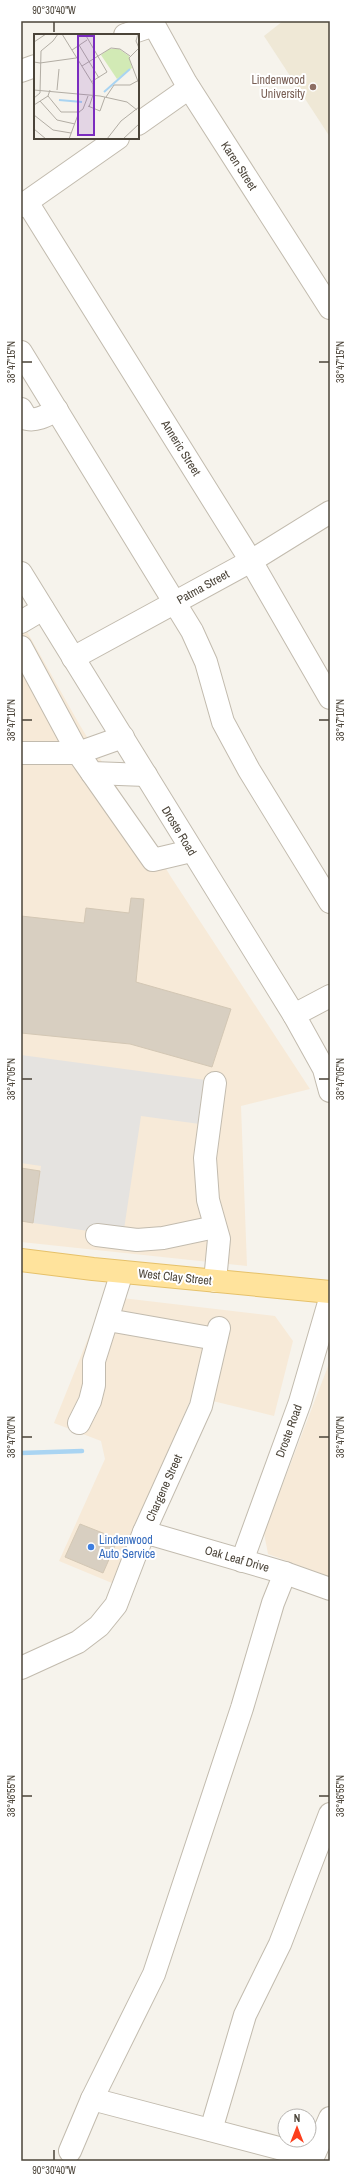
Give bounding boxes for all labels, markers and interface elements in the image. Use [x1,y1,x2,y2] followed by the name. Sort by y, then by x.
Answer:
[32,4,76,17] text: 90°30'40"W
[34,34,139,139] inset map
[251,72,305,102] place label: Lindenwood University
[308,82,318,92] marker: Lindenwood University
[217,138,261,194] street label: Karen Street
[5,341,18,383] text: 38°47'15"N
[334,341,347,383] text: 38°47'15"N
[157,416,205,479] street label: Anneric Street
[174,566,232,608] street label: Patma Street
[5,699,18,741] text: 38°47'10"N
[334,699,347,741] text: 38°47'10"N
[158,803,200,859] street label: Droste Road
[5,1058,18,1100] text: 38°47'05"N
[334,1058,347,1100] text: 38°47'05"N
[138,1265,213,1289] street label: West Clay Street
[272,1402,306,1460] street label: Droste Road
[5,1416,18,1458] text: 38°47'00"N
[334,1416,347,1458] text: 38°47'00"N
[142,1452,186,1524] street label: Chargene Street
[98,1532,155,1562] place label: Lindenwood Auto Service
[86,1542,96,1552] marker: Lindenwood Auto Service
[203,1542,271,1576] street label: Oak Leaf Drive
[5,1775,18,1817] text: 38°46'55"N
[334,1775,347,1817] text: 38°46'55"N
[277,2108,317,2148] north arrow
[294,2111,300,2125] text: N
[32,2164,76,2177] text: 90°30'40"W

